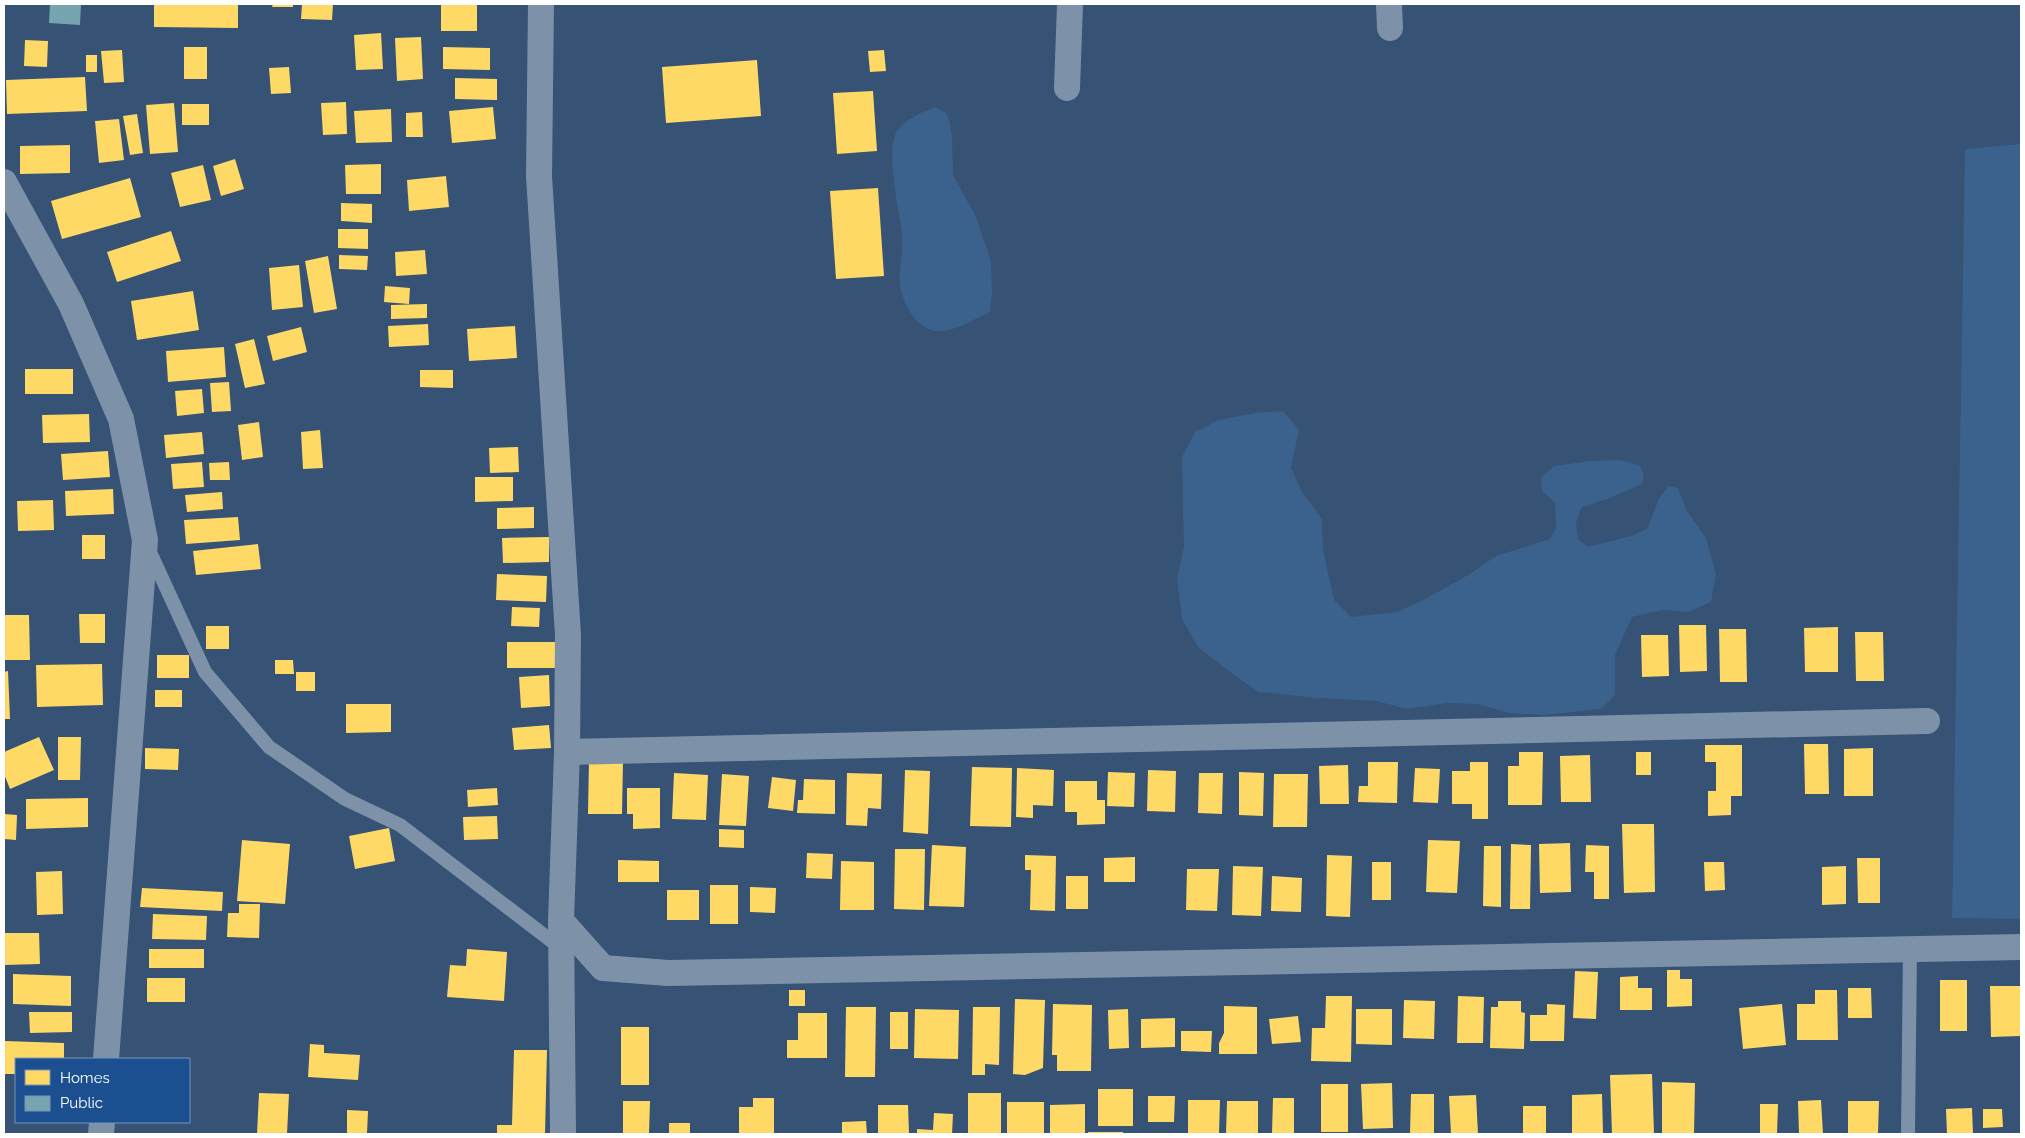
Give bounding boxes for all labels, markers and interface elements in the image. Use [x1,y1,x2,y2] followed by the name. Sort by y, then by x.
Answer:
[15,1058,190,1123] legend
[60,1069,110,1087] text: Homes
[60,1094,103,1112] text: Public

